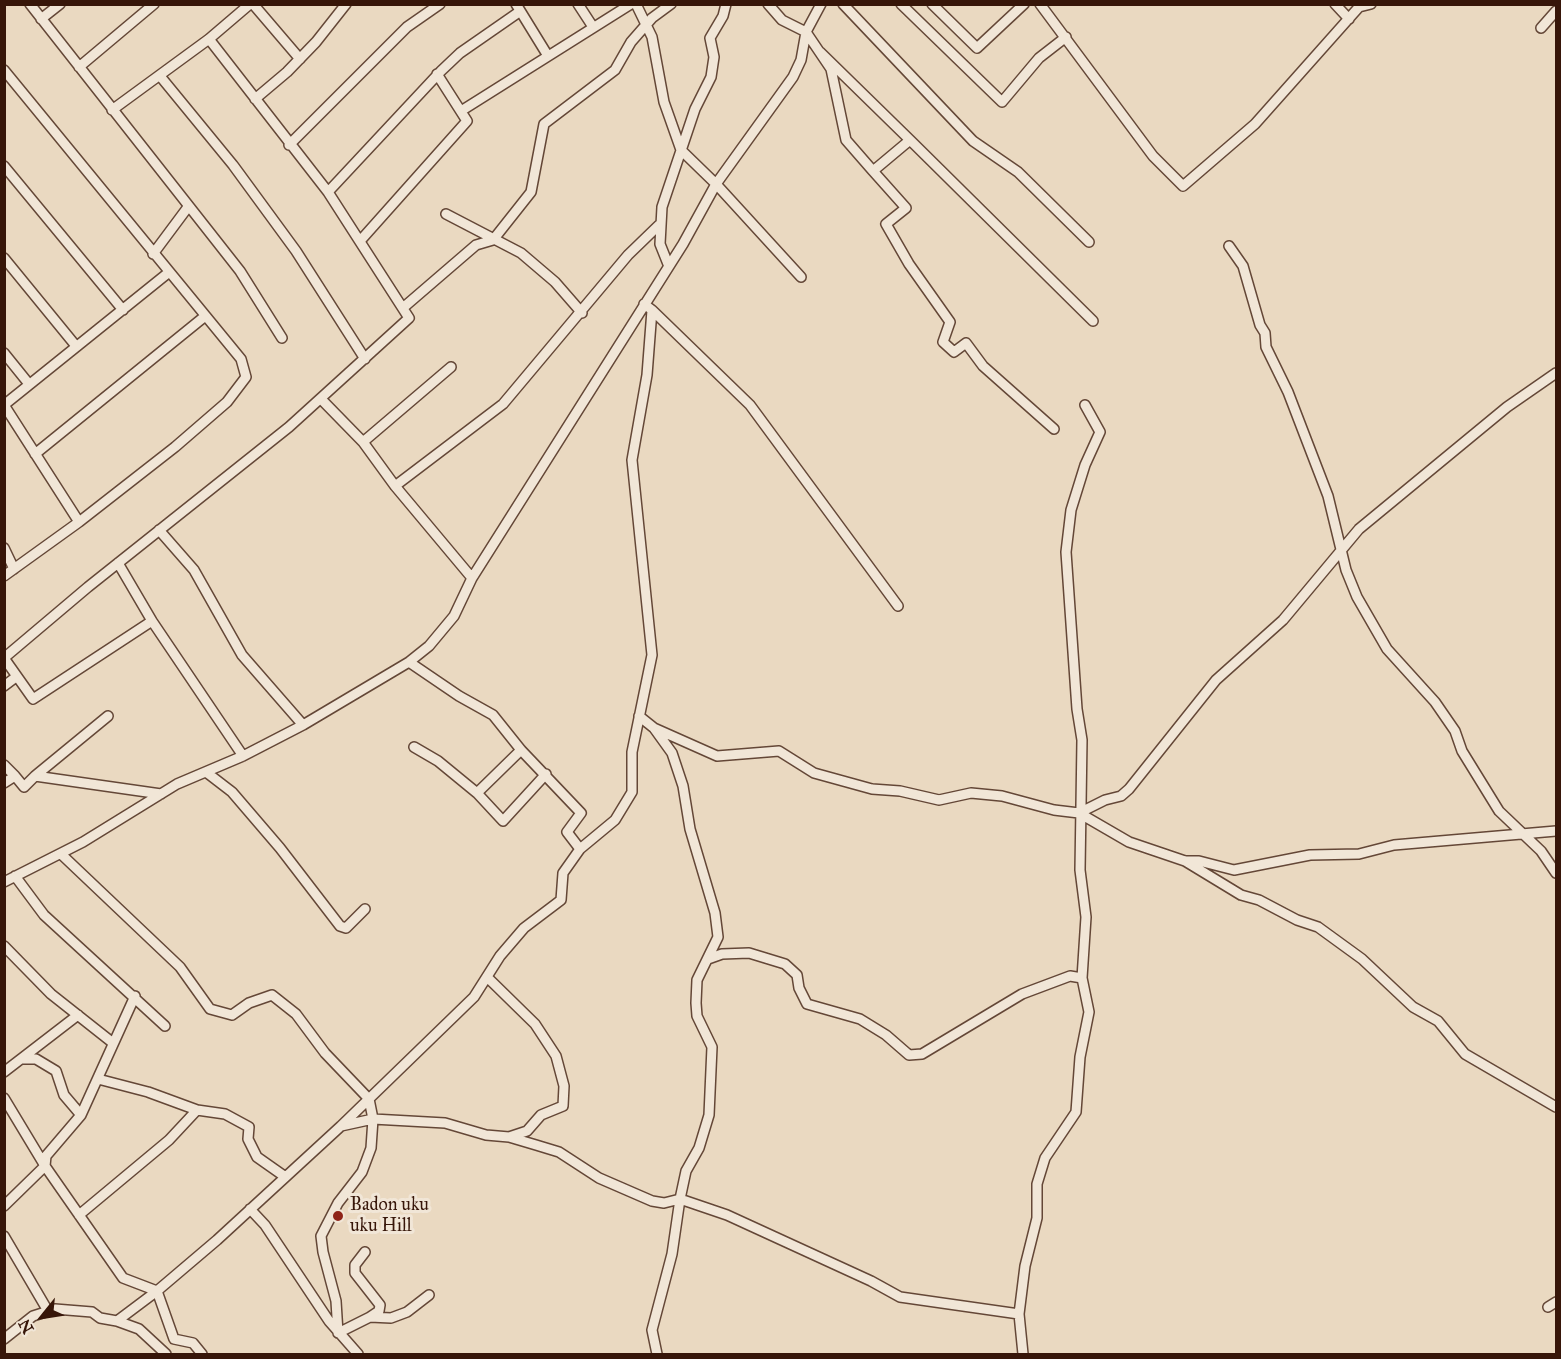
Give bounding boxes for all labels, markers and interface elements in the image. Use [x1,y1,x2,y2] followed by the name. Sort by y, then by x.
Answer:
[350,1195,429,1238] place label: Badon uku uku Hill
[331,1209,345,1223] marker: Badon uku uku Hill
[12,1287,72,1347] north arrow
[14,1316,38,1337] text: N

